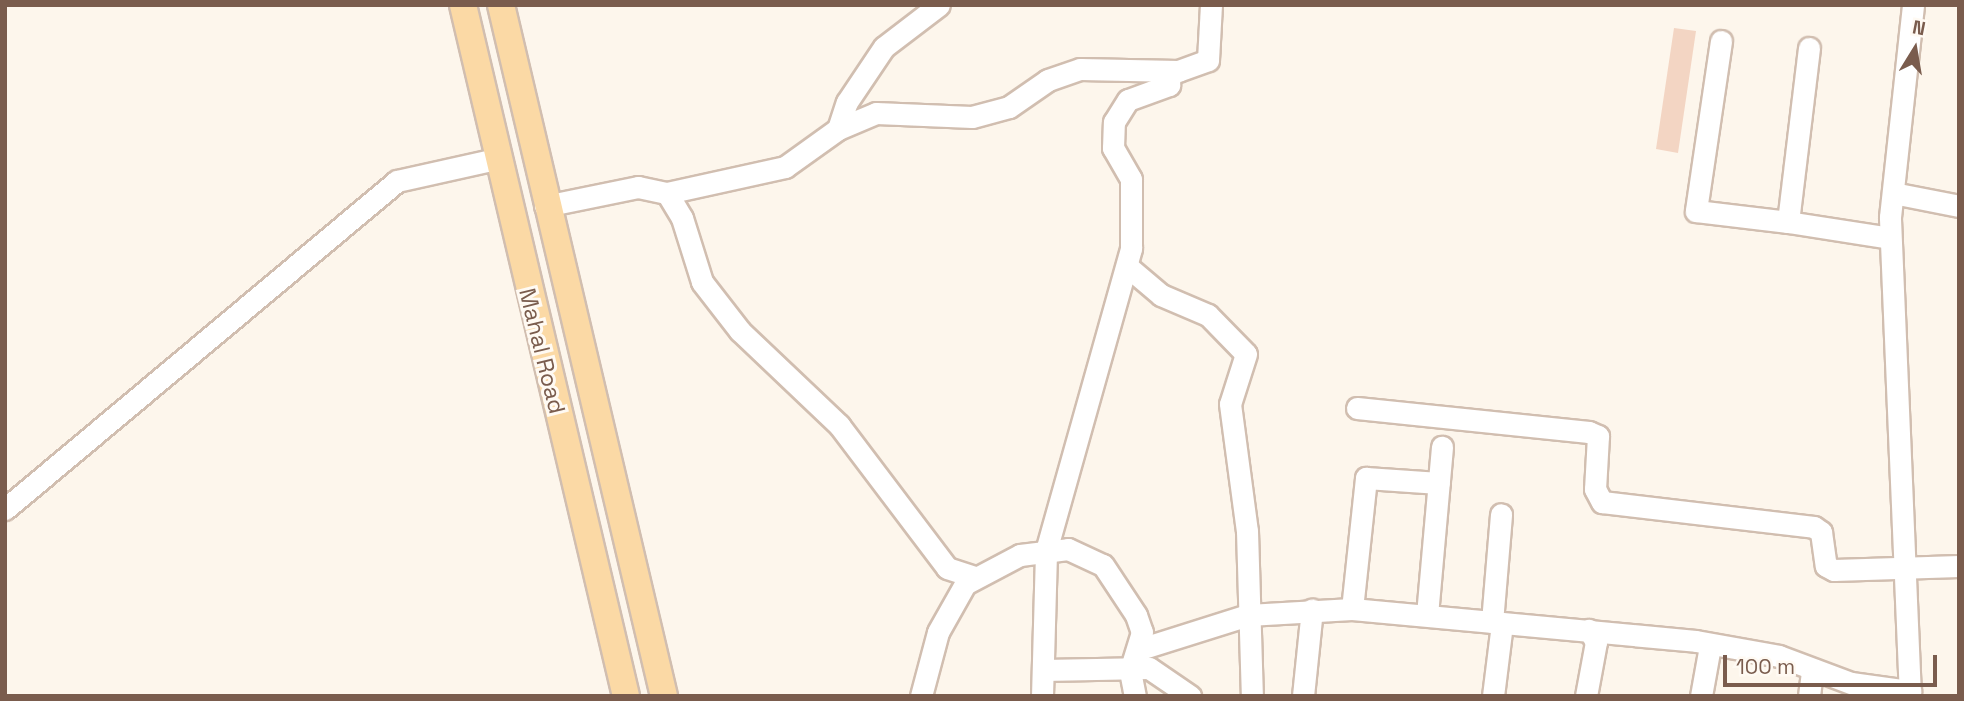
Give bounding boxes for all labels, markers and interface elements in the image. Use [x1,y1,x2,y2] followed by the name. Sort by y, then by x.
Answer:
[1880,14,1950,84] north arrow
[1910,14,1928,41] text: N
[513,285,571,417] street label: Mahal Road
[1726,642,1940,686] scale bar
[1736,653,1795,680] text: 100 m

